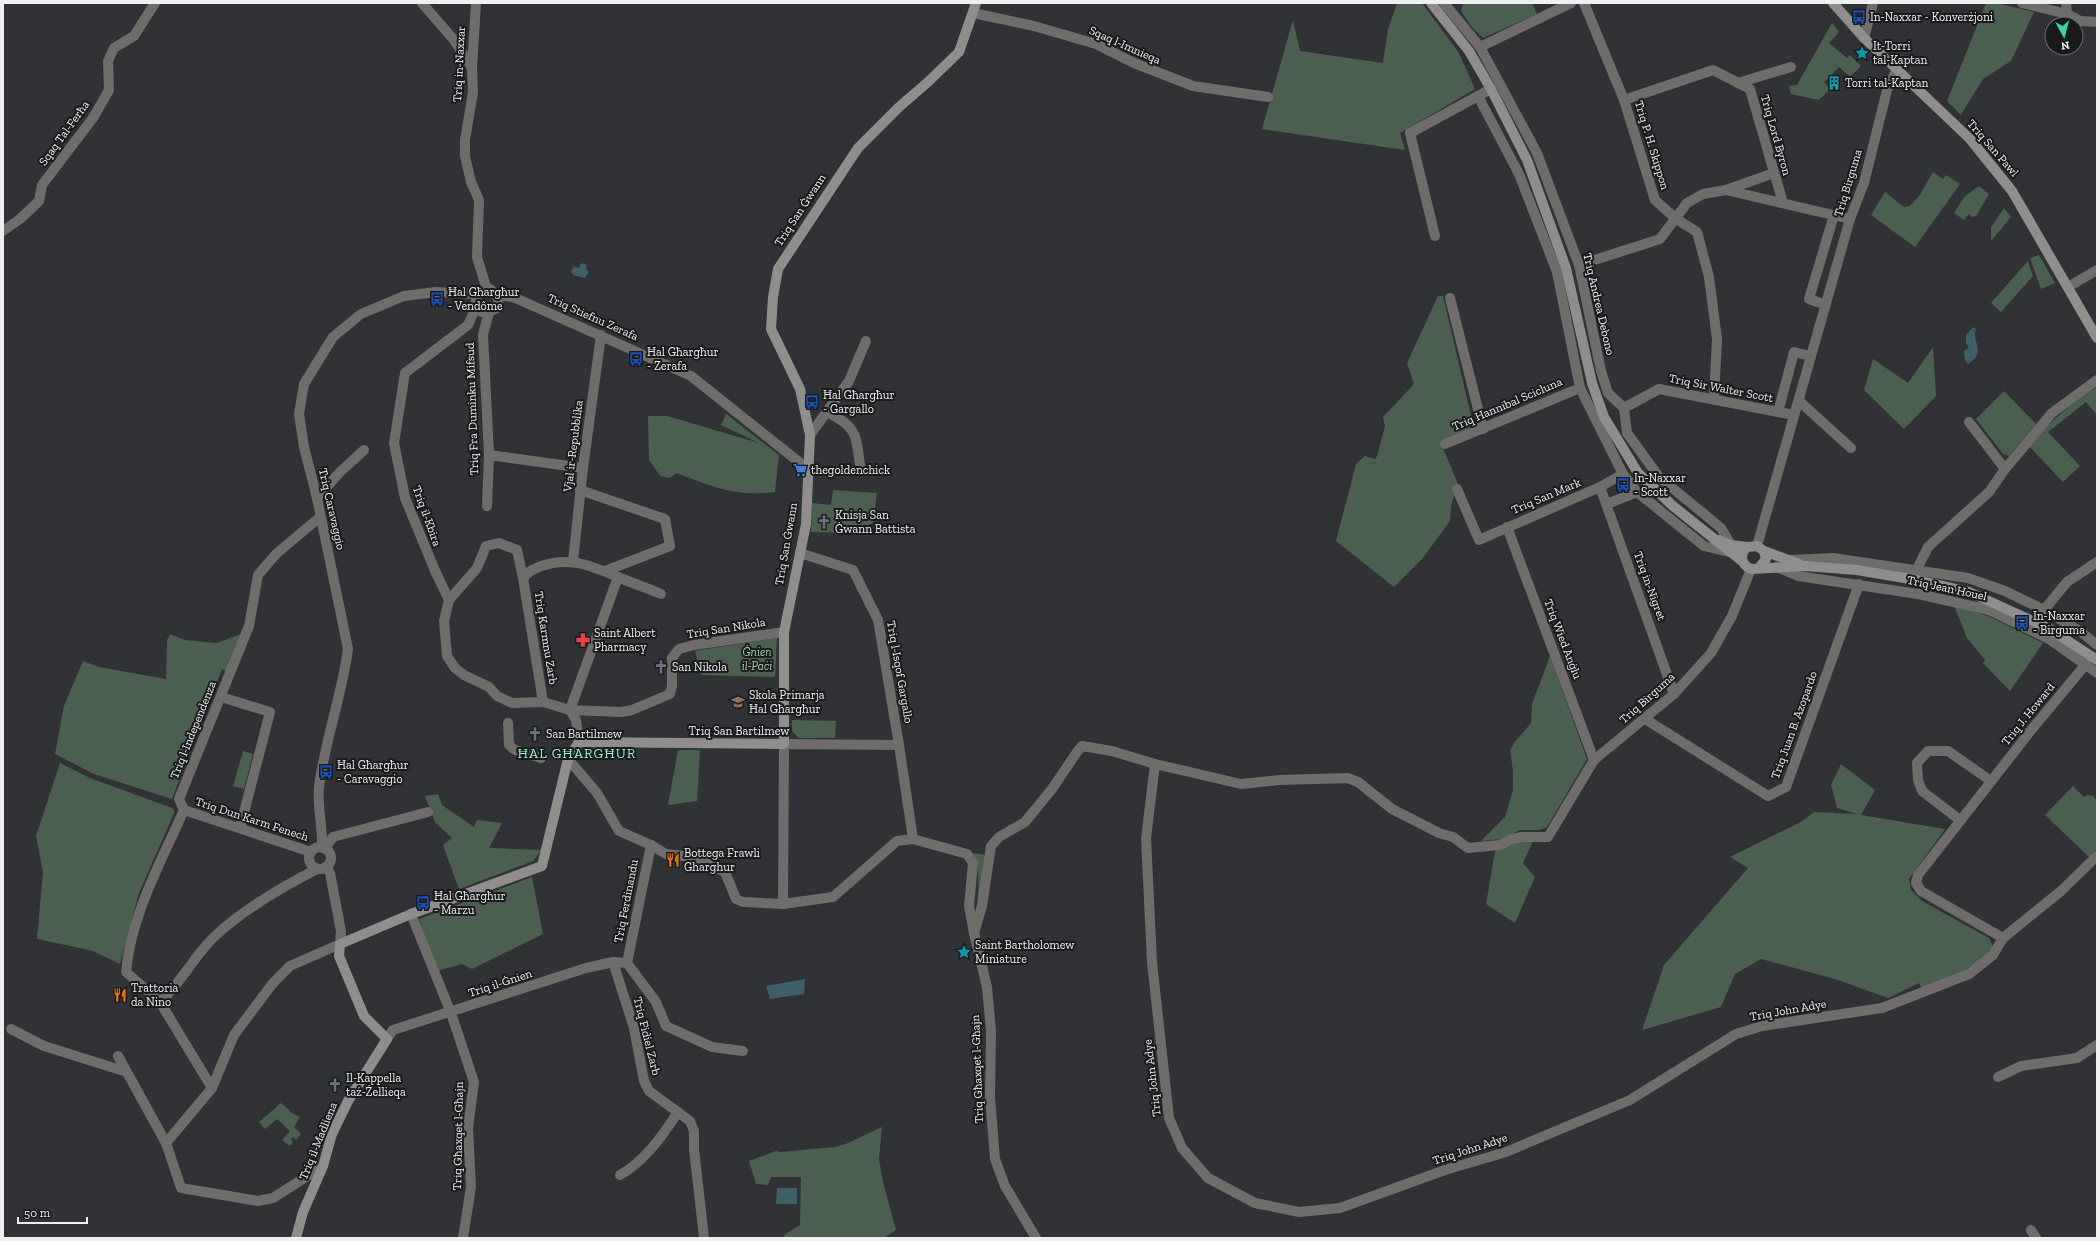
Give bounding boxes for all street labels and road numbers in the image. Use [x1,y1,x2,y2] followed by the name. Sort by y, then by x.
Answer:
[1087,23,1163,67] street label: Sqaq l-Imnieqa
[450,26,468,102] street label: Triq in-Naxxar
[1758,93,1794,177] street label: Triq Lord Byron
[36,98,92,168] street label: Sqaq Tal-Ferħa
[1632,99,1672,191] street label: Triq P. H. Skippon
[1964,117,2022,179] street label: Triq San Pawl
[1831,147,1865,218] street label: Triq Birguma
[771,171,829,249] street label: Triq San Ġwann
[1580,251,1618,357] street label: Triq Andrea Debono
[545,291,641,343] street label: Triq Stiefnu Zerafa
[463,342,481,476] street label: Triq Fra Duminku Mifsud
[1668,371,1775,405] street label: Triq Sir Walter Scott
[1450,374,1564,434] street label: Triq Hannibal Scicluna
[560,399,587,494] street label: Vjal ir-Repubblika
[316,467,348,551] street label: Triq Caravaggio
[1509,475,1584,517] street label: Triq San Mark
[410,484,444,548] street label: Triq il-Kbira
[772,501,800,586] street label: Triq San Ġwann
[1631,550,1669,623] street label: Triq in-Nigret
[1906,573,1988,603] street label: Triq Jean Houel
[532,590,560,686] street label: Triq Karmnu Zarb
[1541,597,1585,681] street label: Triq Wied Anġlu
[686,615,767,641] street label: Triq San Nikola
[884,620,916,724] street label: Triq l-Isqof Gargallo
[1616,669,1678,727] street label: Triq Birguma
[1768,669,1820,781] street label: Triq Juan B. Azopardo
[167,679,219,781] street label: Triq l-Independenza
[1999,680,2058,748] street label: Triq J. Howard
[689,724,790,738] street label: Triq San Bartilmew
[194,794,311,844] street label: Triq Dun Karm Fenech
[611,858,641,944] street label: Triq Ferdinandu
[466,966,534,1000] street label: Triq il-Ġnien
[630,995,664,1077] street label: Triq Fidiel Zarb
[1749,996,1828,1024] street label: Triq John Adye
[968,1014,987,1124] street label: Triq Għaxqet l-Għajn
[1140,1038,1164,1117] street label: Triq John Adye
[450,1081,467,1190] street label: Triq Għaxqet l-Għajn
[296,1100,340,1182] street label: Triq il-Madliena
[1431,1130,1509,1168] street label: Triq John Adye

